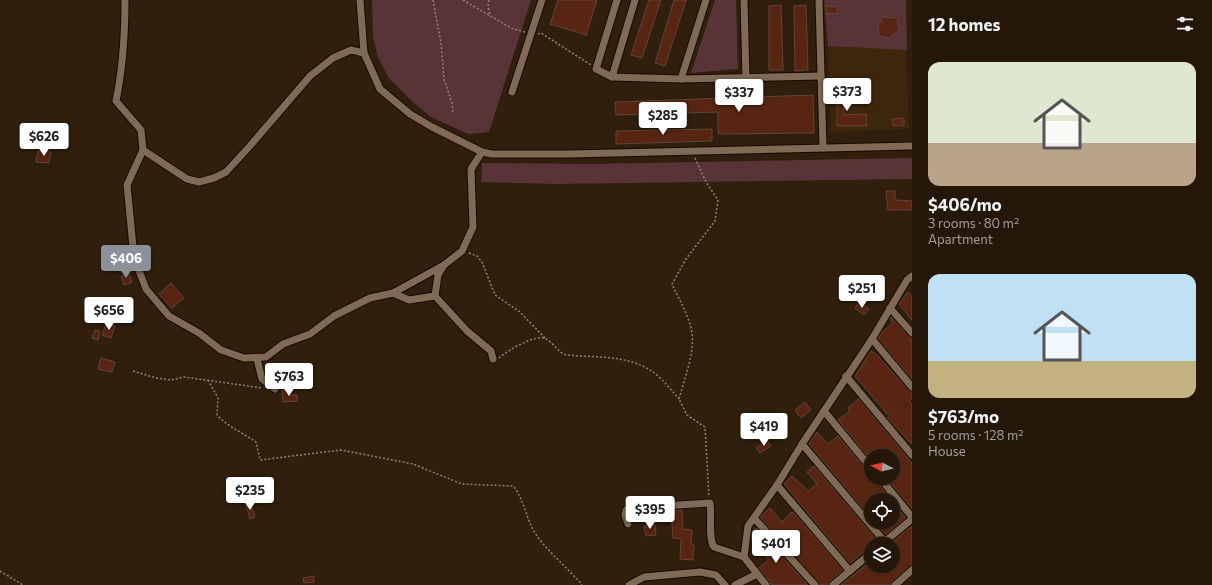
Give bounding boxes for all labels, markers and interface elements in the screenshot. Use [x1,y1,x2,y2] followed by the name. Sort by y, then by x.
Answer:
[1174,13,1196,35] icon: filters
[928,14,1000,35] text: 12 homes
[823,78,871,112] pin: $373
[715,79,763,113] pin: $337
[832,83,862,99] text: $373
[724,84,754,100] text: $337
[1026,88,1098,160] icon: home
[639,102,687,136] pin: $285
[648,107,678,123] text: $285
[20,123,68,157] pin: $626
[29,128,59,144] text: $626
[928,194,1002,215] text: $406/mo
[928,215,1019,231] text: 3 rooms · 80 m²
[928,231,993,247] text: Apartment
[102,245,150,279] pin: $406
[110,250,142,266] text: $406
[838,275,886,309] pin: $251
[848,280,876,296] text: $251
[85,297,133,331] pin: $656
[1026,300,1098,372] icon: home
[93,302,125,318] text: $656
[265,363,313,397] pin: $763
[274,368,304,384] text: $763
[928,406,999,427] text: $763/mo
[740,413,788,447] pin: $419
[750,418,778,434] text: $419
[928,427,1023,443] text: 5 rooms · 128 m²
[928,443,966,459] text: House
[864,449,900,485] north arrow
[864,449,900,573] map controls
[226,477,274,511] pin: $235
[235,482,265,498] text: $235
[864,493,900,529] button: locate
[626,496,674,530] pin: $395
[635,501,665,517] text: $395
[752,530,800,564] pin: $401
[761,535,791,551] text: $401
[864,537,900,573] button: layers

